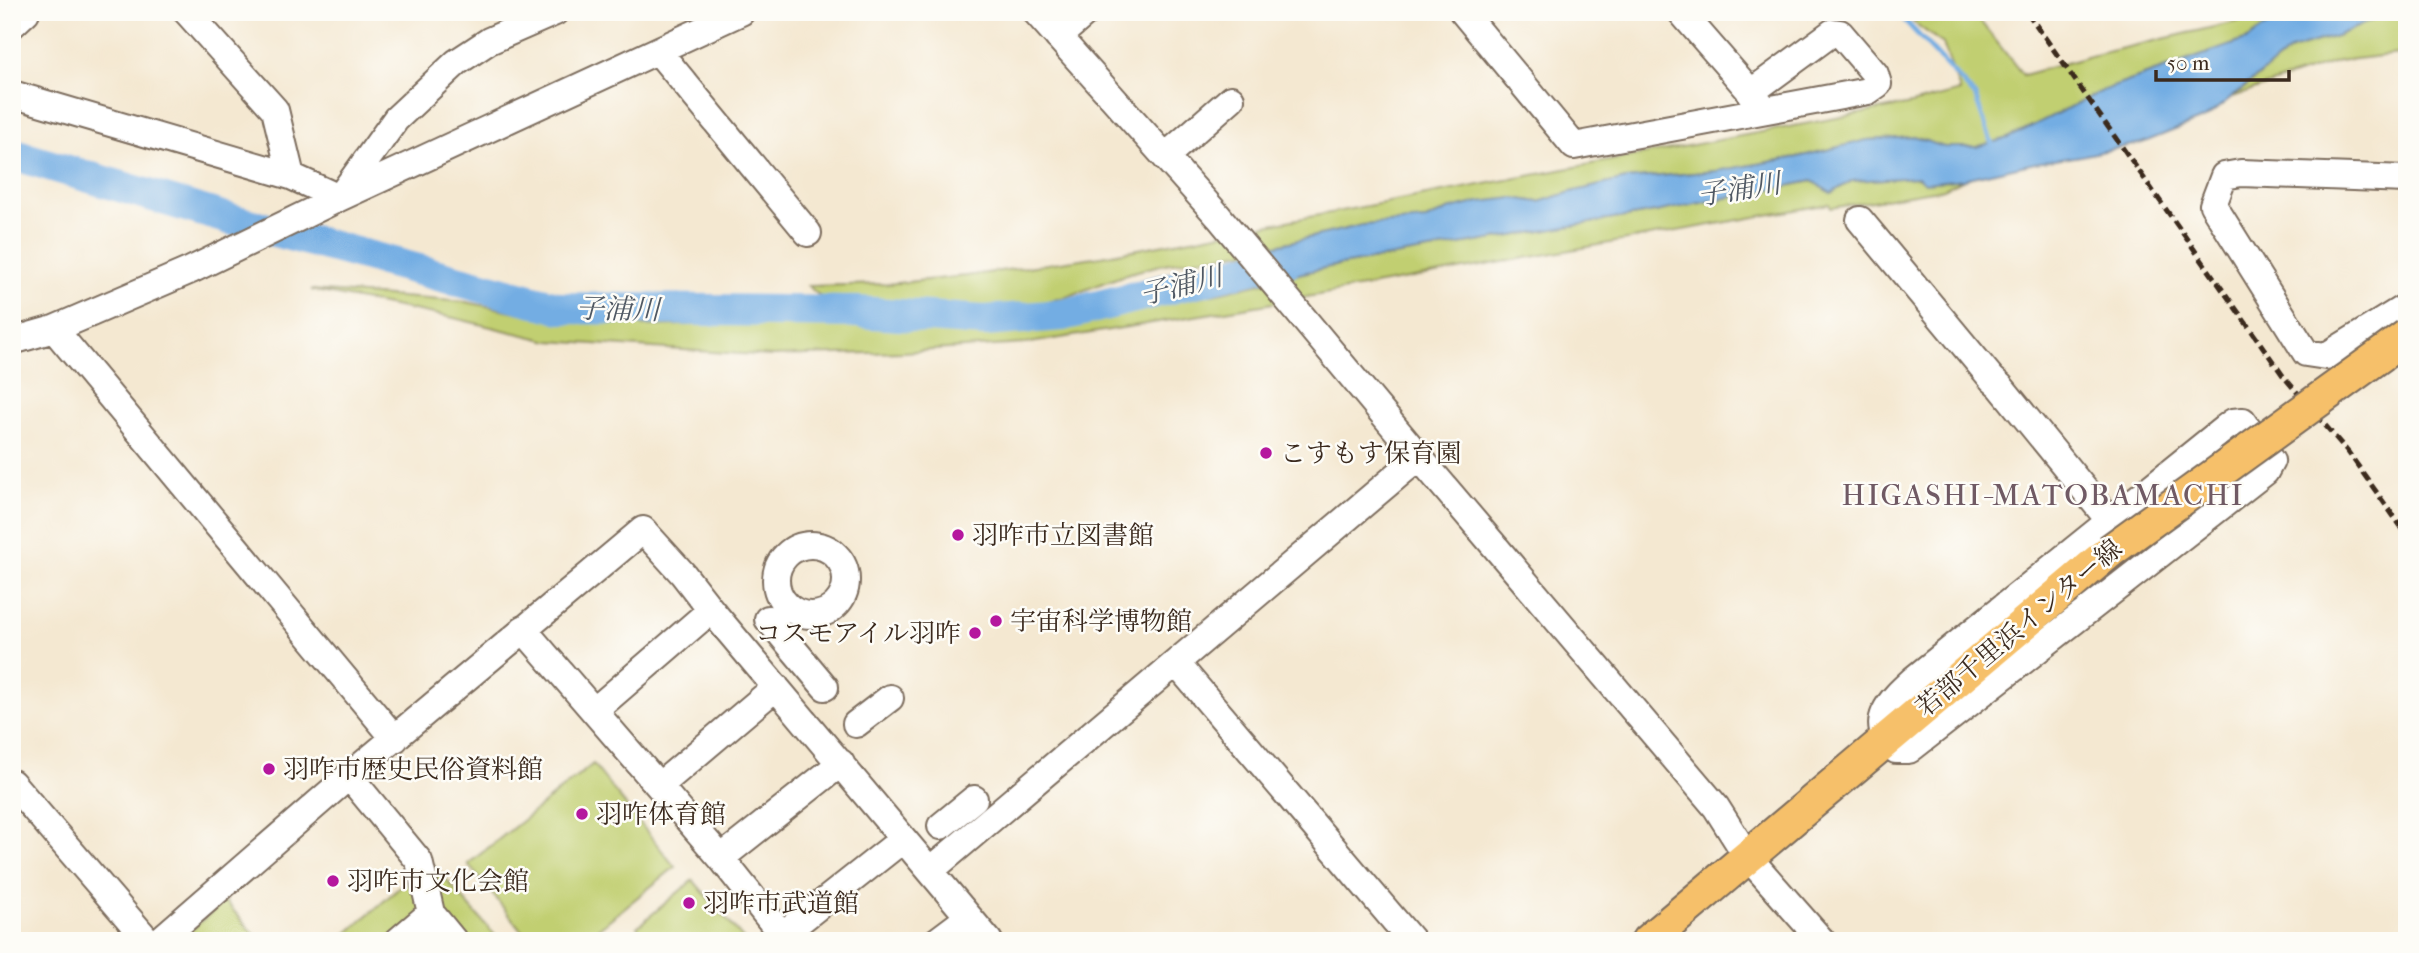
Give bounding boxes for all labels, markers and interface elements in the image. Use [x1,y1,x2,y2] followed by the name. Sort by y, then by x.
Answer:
[2156,38,2290,82] scale bar
[2167,51,2210,75] text: 50 m
[1695,166,1786,212] water label: 子浦川
[1136,258,1229,311] water label: 子浦川
[576,292,663,326] water label: 子浦川
[1280,438,1462,469] place label: こすもす保育園
[1258,445,1274,461] marker: こすもす保育園
[1841,478,2245,513] district label: HIGASHI-MATOBAMACHI
[972,520,1154,551] place label: 羽咋市立図書館
[950,527,966,543] marker: 羽咋市立図書館
[1910,533,2128,723] street label: 若部千里浜インター線
[1010,606,1192,637] place label: 宇宙科学博物館
[988,613,1004,629] marker: 宇宙科学博物館
[755,618,961,649] place label: コスモアイル羽咋
[967,625,983,641] marker: コスモアイル羽咋
[283,754,543,785] place label: 羽咋市歴史民俗資料館
[261,761,277,777] marker: 羽咋市歴史民俗資料館
[596,799,726,830] place label: 羽咋体育館
[574,806,590,822] marker: 羽咋体育館
[347,866,529,897] place label: 羽咋市文化会館
[325,873,341,889] marker: 羽咋市文化会館
[703,888,859,919] place label: 羽咋市武道館
[681,895,697,911] marker: 羽咋市武道館

